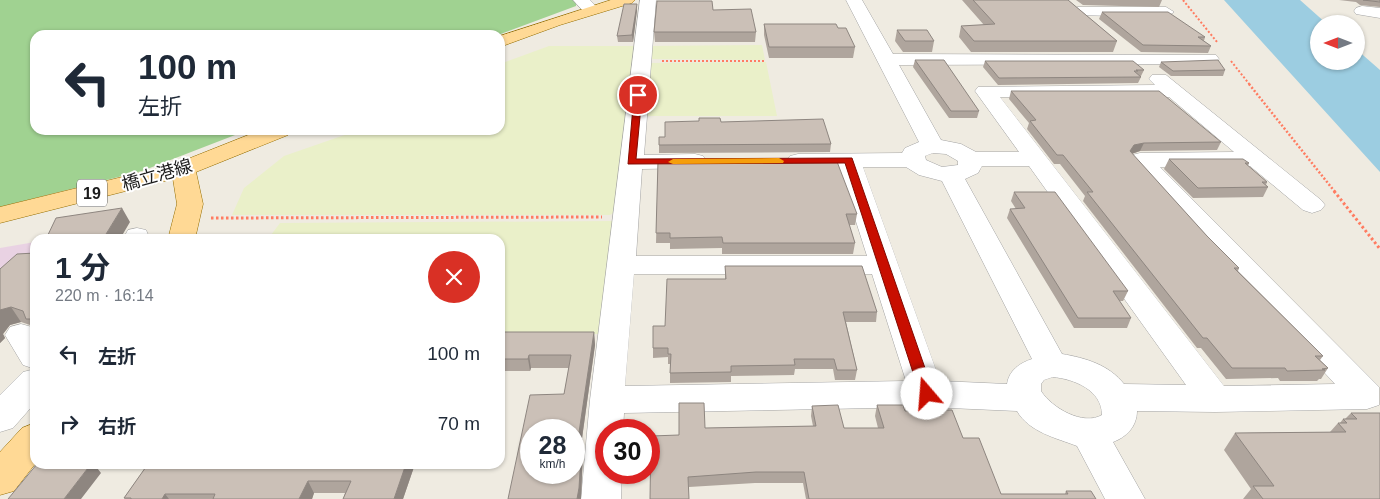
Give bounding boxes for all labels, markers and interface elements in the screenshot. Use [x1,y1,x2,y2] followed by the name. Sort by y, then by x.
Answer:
[1310,15,1365,70] north arrow
[1310,15,1365,70] map controls
[138,47,237,86] text: 100 m
[55,50,120,115] icon: left
[617,74,659,116] pin
[624,81,652,109] icon: arrive
[138,94,182,119] text: 左折
[120,155,194,195] street label: 橋立港線
[77,180,107,207] road number: 19
[55,251,110,284] text: 1 分
[428,251,480,303] button: close
[55,287,154,304] text: 220 m · 16:14
[55,340,83,368] icon: left
[427,343,480,364] text: 100 m
[98,346,136,367] text: 左折
[900,367,952,419] position arrow
[55,410,83,438] icon: right
[438,413,480,434] text: 70 m
[98,416,136,437] text: 右折
[595,419,660,484] speed limit sign: 30
[539,431,566,459] text: 28
[539,457,566,471] text: km/h

